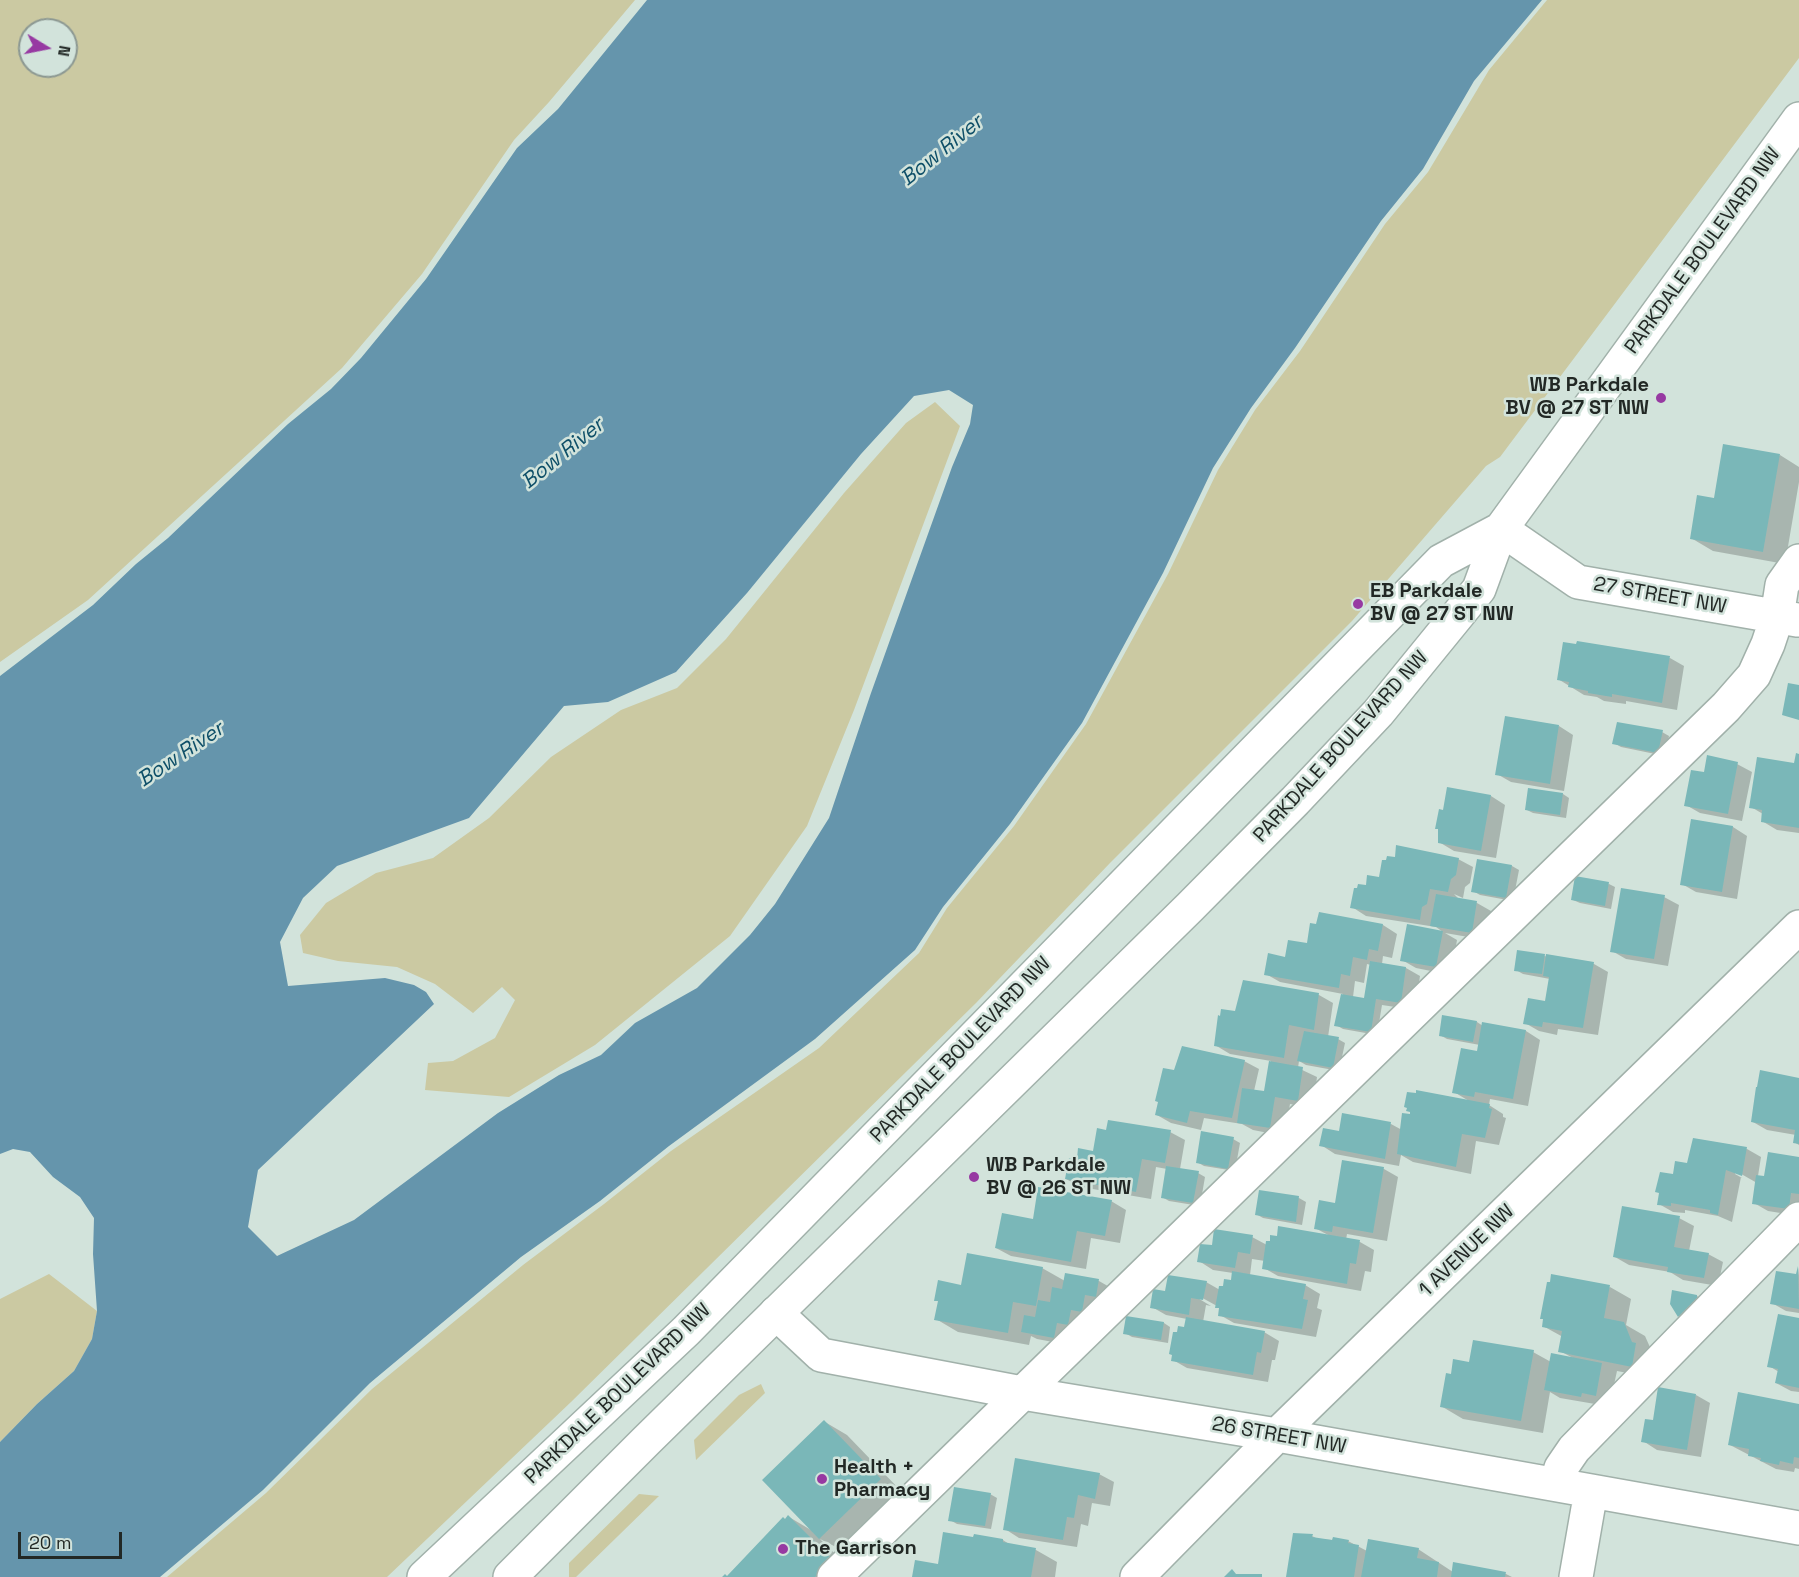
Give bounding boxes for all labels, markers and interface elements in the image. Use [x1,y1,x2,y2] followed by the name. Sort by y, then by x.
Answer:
[18,18,78,78] north arrow
[53,44,76,58] text: N
[896,110,988,192] water label: Bow River
[1620,143,1786,359] street label: PARKDALE BOULEVARD NW
[1505,374,1649,421] place label: WB Parkdale BV @ 27 ST NW
[1654,391,1668,405] marker: WB Parkdale BV @ 27 ST NW
[517,413,609,495] water label: Bow River
[1592,572,1728,620] street label: 27 STREET NW
[1370,580,1514,627] place label: EB Parkdale BV @ 27 ST NW
[1351,597,1365,611] marker: EB Parkdale BV @ 27 ST NW
[1249,646,1433,848] street label: PARKDALE BOULEVARD NW
[133,717,229,793] water label: Bow River
[866,952,1056,1148] street label: PARKDALE BOULEVARD NW
[986,1154,1131,1201] place label: WB Parkdale BV @ 26 ST NW
[967,1170,981,1184] marker: WB Parkdale BV @ 26 ST NW
[1415,1200,1519,1302] street label: 1 AVENUE NW
[520,1299,716,1489] street label: PARKDALE BOULEVARD NW
[1210,1412,1348,1460] street label: 26 STREET NW
[834,1456,930,1503] place label: Health + Pharmacy
[815,1472,829,1486] marker: Health + Pharmacy
[21,1520,124,1558] scale bar
[29,1531,72,1554] text: 20 m
[795,1537,917,1561] place label: The Garrison
[776,1542,790,1556] marker: The Garrison

